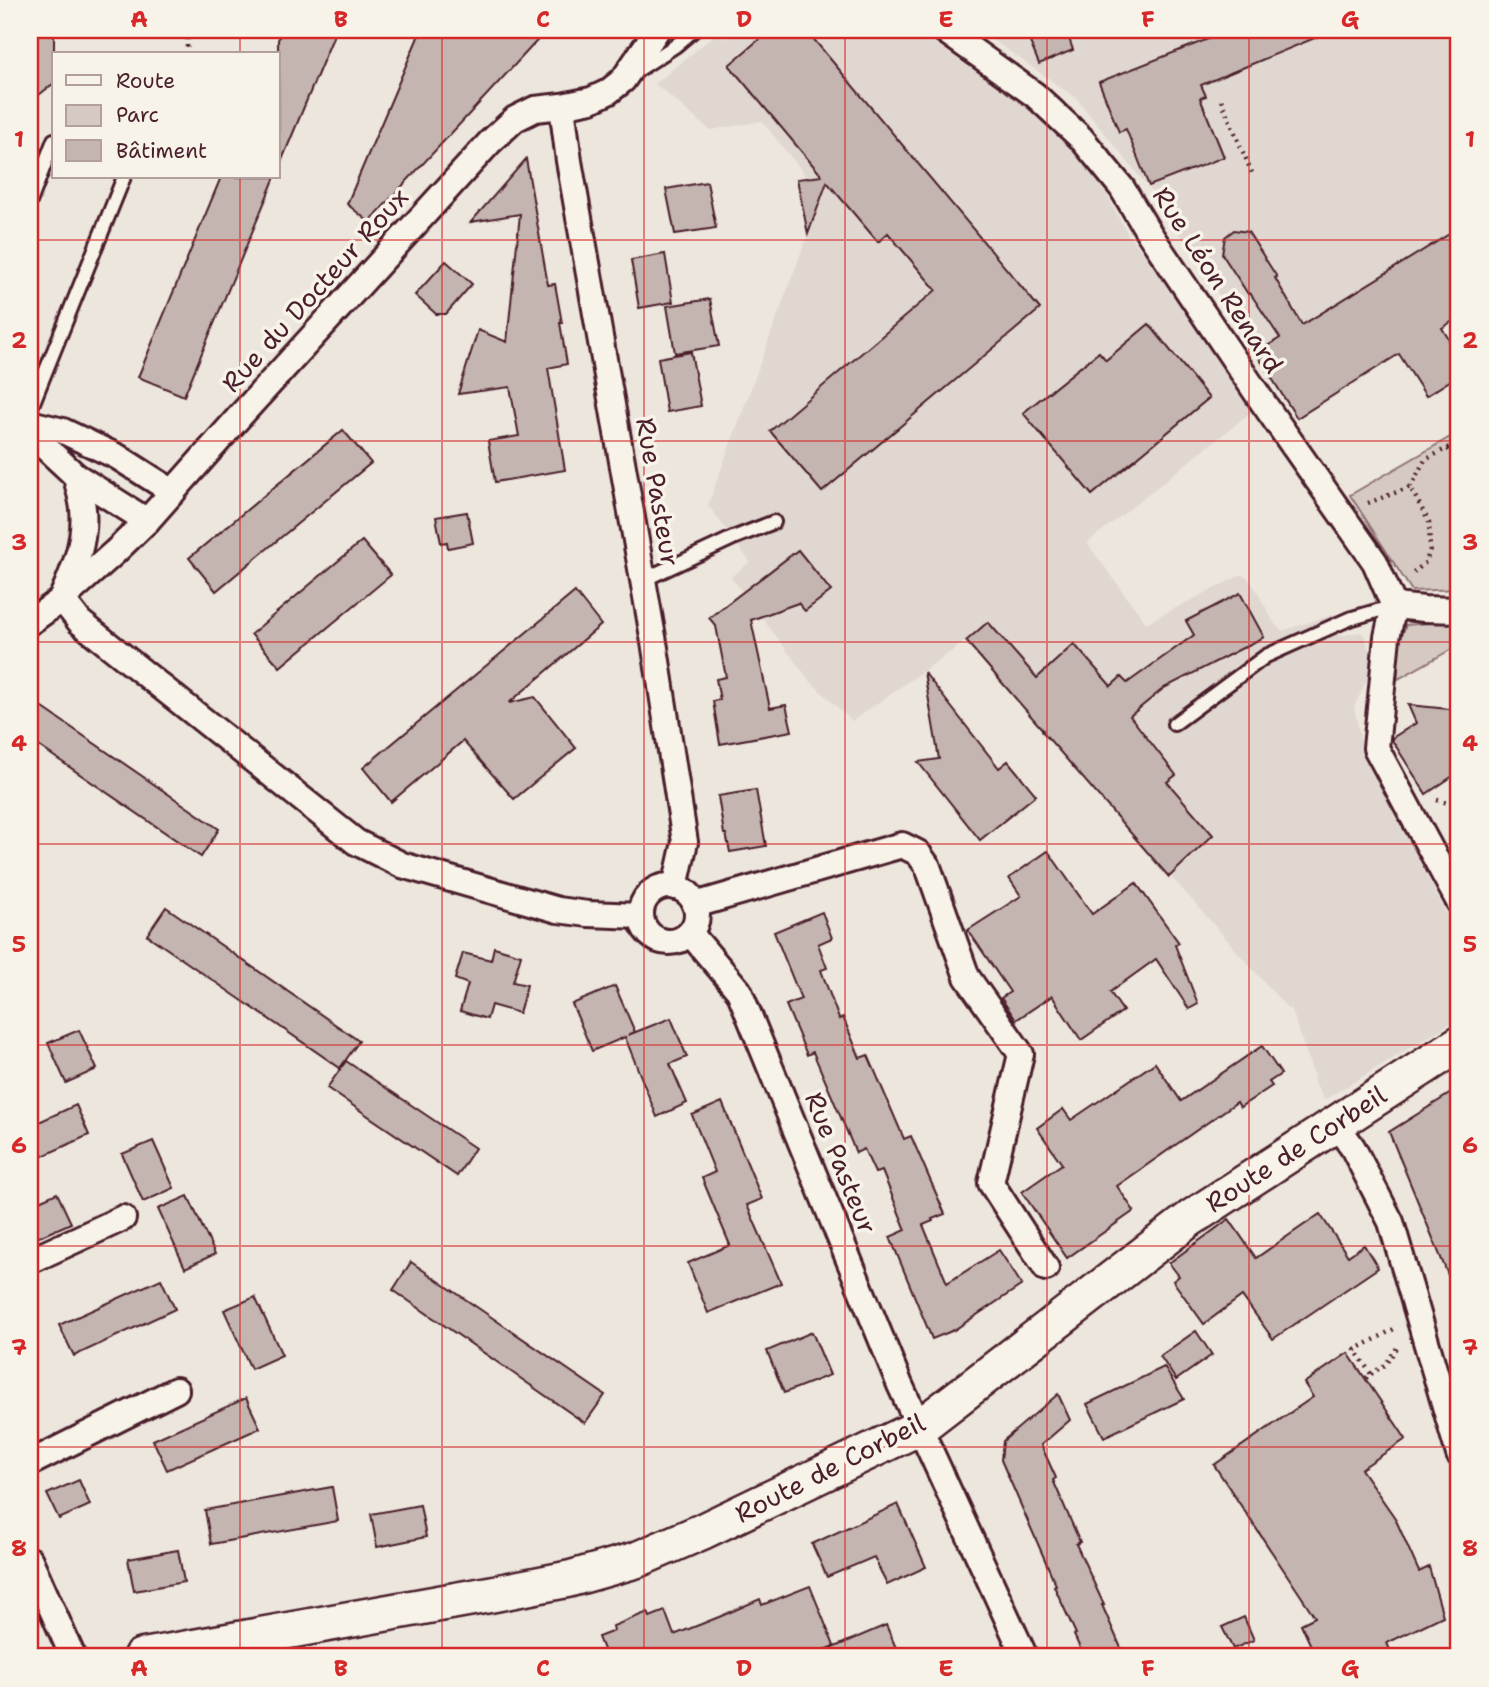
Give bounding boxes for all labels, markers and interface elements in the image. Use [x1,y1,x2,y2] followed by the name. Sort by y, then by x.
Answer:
[130,4,148,34] text: A
[334,4,348,34] text: B
[536,4,550,34] text: C
[736,4,752,34] text: D
[938,4,954,34] text: E
[1141,4,1155,34] text: F
[1341,4,1360,34] text: G
[52,52,280,178] legend
[116,67,175,95] text: Route
[116,101,159,129] text: Parc
[14,124,24,154] text: 1
[1465,124,1475,154] text: 1
[116,137,207,165] text: Bâtiment
[213,180,416,399] street label: Rue du Docteur Roux
[1145,180,1292,380] street label: Rue Léon Renard
[11,325,27,355] text: 2
[1462,325,1478,355] text: 2
[628,415,689,569] street label: Rue Pasteur
[11,527,27,557] text: 3
[1462,527,1478,557] text: 3
[11,728,27,758] text: 4
[1462,728,1478,758] text: 4
[12,929,26,959] text: 5
[1463,929,1477,959] text: 5
[1199,1077,1393,1220] street label: Route de Corbeil
[797,1087,886,1239] street label: Rue Pasteur
[11,1130,27,1160] text: 6
[1462,1130,1478,1160] text: 6
[11,1332,27,1362] text: 7
[1462,1332,1478,1362] text: 7
[729,1404,931,1531] street label: Route de Corbeil
[11,1533,27,1563] text: 8
[1462,1533,1478,1563] text: 8
[130,1653,148,1683] text: A
[334,1653,348,1683] text: B
[536,1653,550,1683] text: C
[736,1653,752,1683] text: D
[938,1653,954,1683] text: E
[1141,1653,1155,1683] text: F
[1341,1653,1360,1683] text: G

